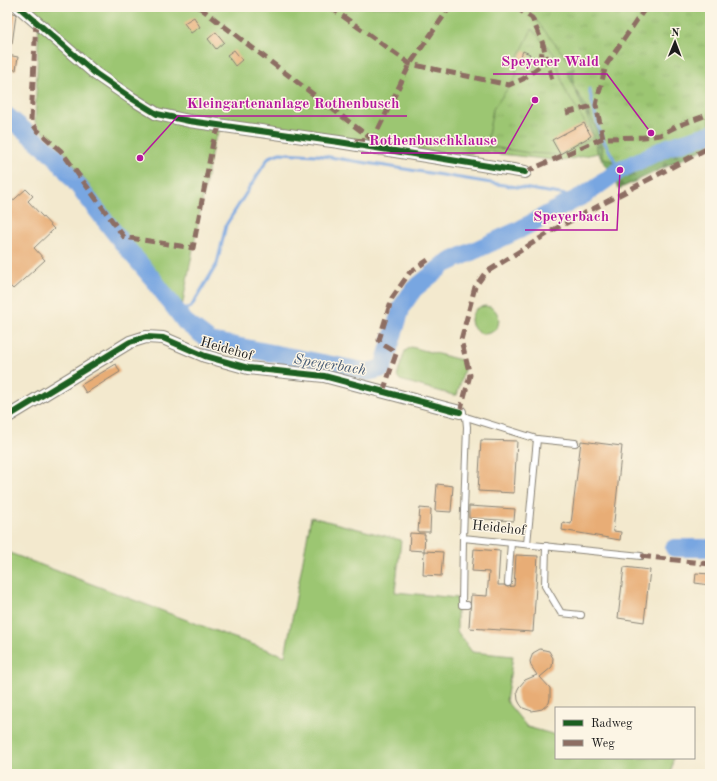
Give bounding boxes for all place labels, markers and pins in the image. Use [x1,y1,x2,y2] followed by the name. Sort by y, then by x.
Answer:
[493,47,607,74] callout: Speyerer Wald
[178,89,407,116] callout: Kleingartenanlage Rothenbusch
[361,126,505,153] callout: Rothenbuschklause
[525,203,617,230] callout: Speyerbach

